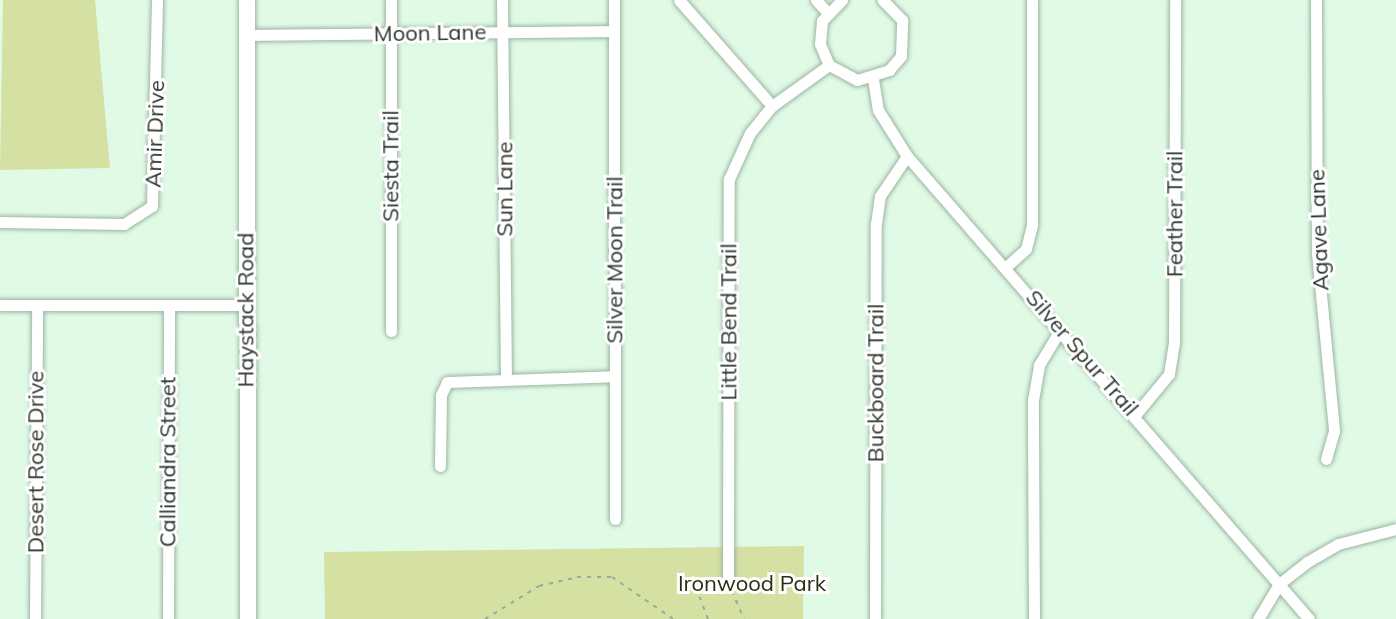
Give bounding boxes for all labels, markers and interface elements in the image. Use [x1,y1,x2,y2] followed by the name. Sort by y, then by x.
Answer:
[373,19,487,47] street label: Moon Lane
[140,80,170,188] street label: Amir Drive
[378,110,404,222] street label: Siesta Trail
[492,141,518,237] street label: Sun Lane
[1162,151,1188,277] street label: Feather Trail
[1304,169,1334,291] street label: Agave Lane
[602,176,628,344] street label: Silver Moon Trail
[233,232,259,388] street label: Haystack Road
[716,243,742,401] street label: Little Bend Trail
[1020,285,1144,421] street label: Silver Spur Trail
[863,304,889,462] street label: Buckboard Trail
[23,371,49,553] street label: Desert Rose Drive
[155,377,181,547] street label: Calliandra Street
[678,571,826,597] park label: Ironwood Park

